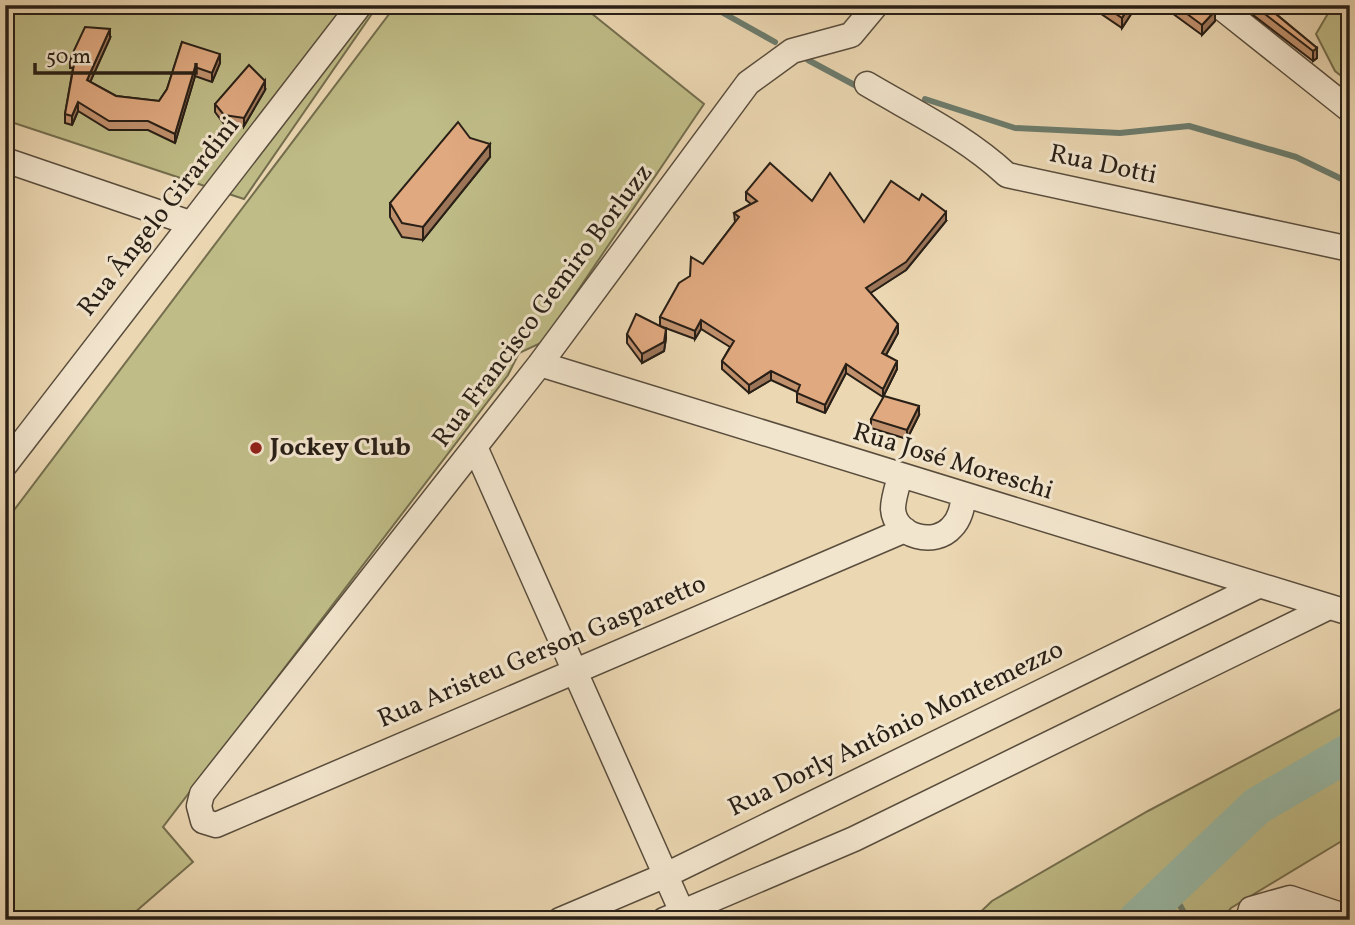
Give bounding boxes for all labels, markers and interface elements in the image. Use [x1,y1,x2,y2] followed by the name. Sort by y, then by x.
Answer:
[35,32,196,76] scale bar
[46,43,91,72] text: 50 m
[70,110,248,324] street label: Rua Ângelo Girardini
[1046,136,1160,194] street label: Rua Dotti
[424,157,662,455] street label: Rua Francisco Gemiro Borluzz
[848,414,1058,510] street label: Rua José Moreschi
[269,430,411,466] place label: Jockey Club
[248,440,264,456] marker: Jockey Club
[372,566,712,738] street label: Rua Aristeu Gerson Gasparetto
[722,632,1070,826] street label: Rua Dorly Antônio Montemezzo

